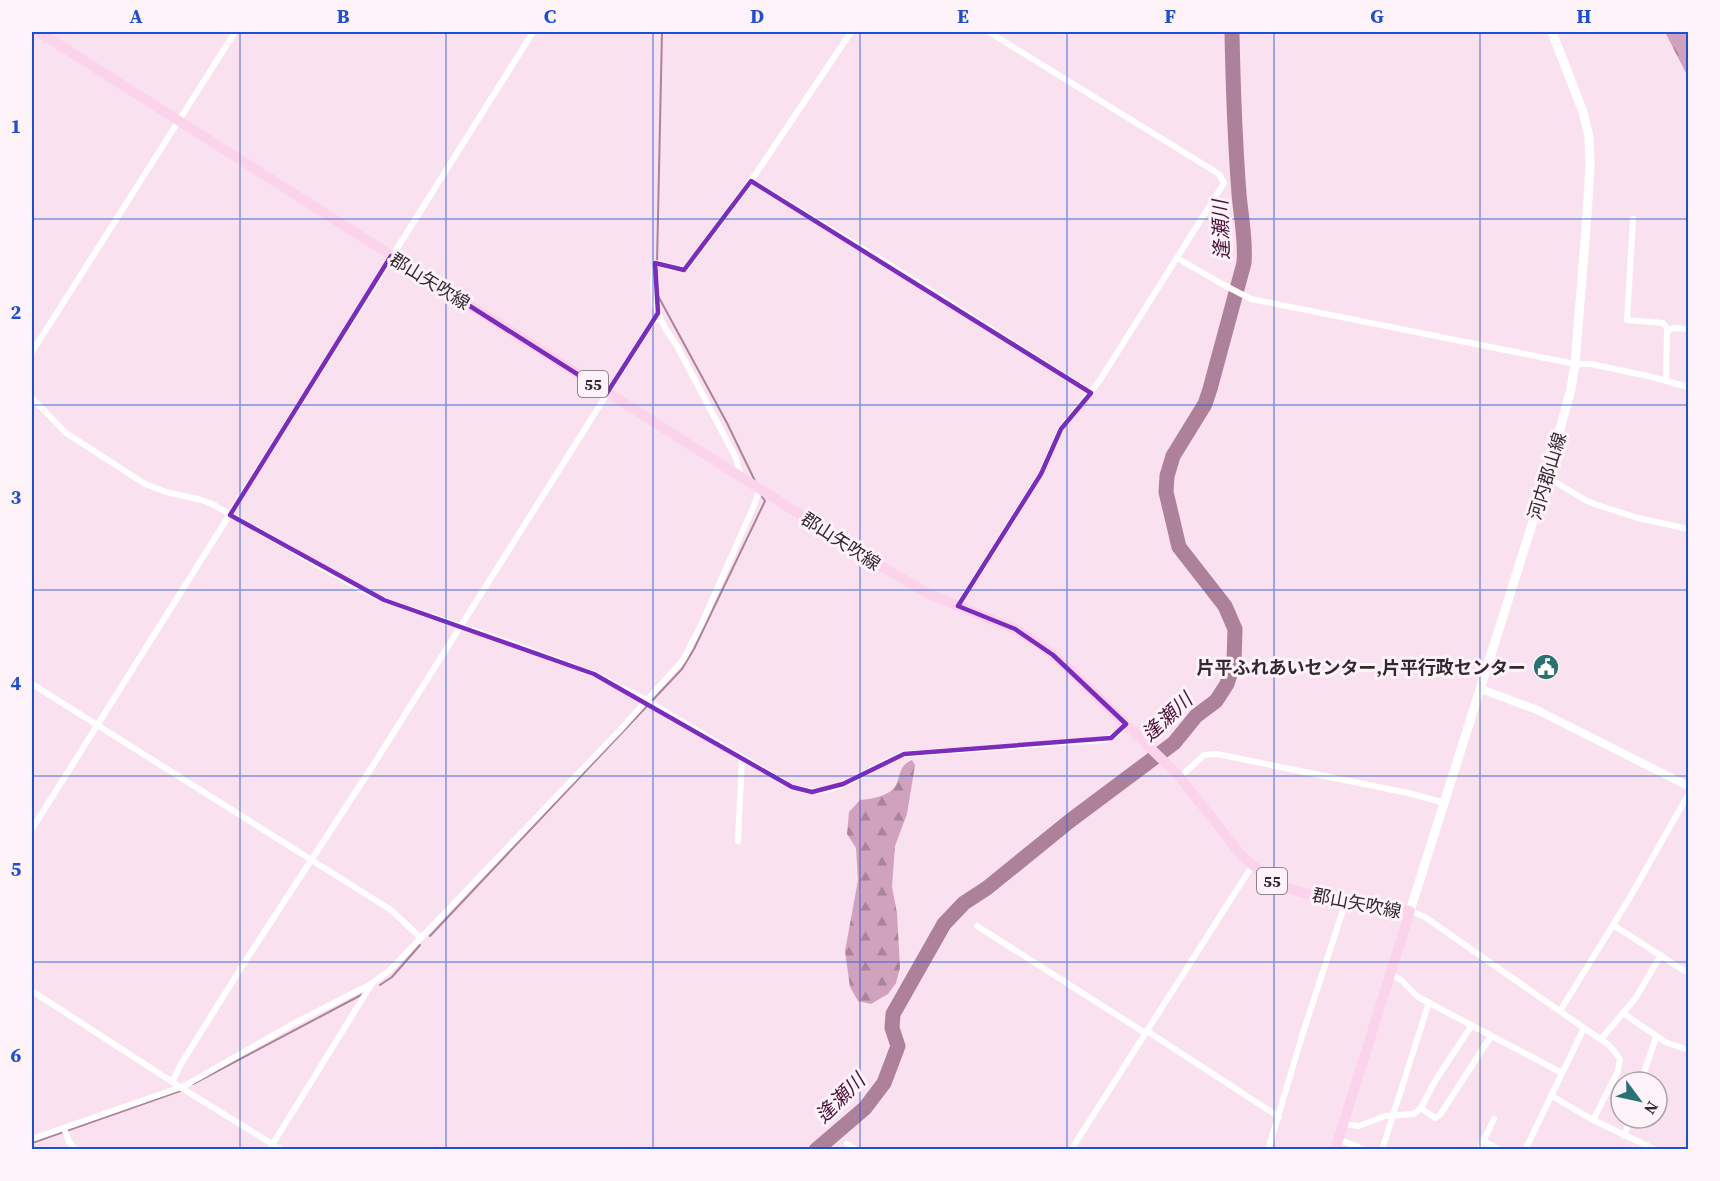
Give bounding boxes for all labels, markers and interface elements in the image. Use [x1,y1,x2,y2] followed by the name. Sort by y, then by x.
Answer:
[129,2,143,30] text: A
[336,2,350,30] text: B
[544,2,556,30] text: C
[750,2,764,30] text: D
[957,2,969,30] text: E
[1164,2,1176,30] text: F
[1370,2,1384,30] text: G
[1576,2,1592,30] text: H
[11,112,21,140] text: 1
[1206,198,1236,260] water label: 逢瀬川
[385,247,475,315] street label: 郡山矢吹線
[11,298,22,326] text: 2
[578,371,608,397] road number: 55
[1522,429,1572,523] street label: 河内郡山線
[11,483,22,511] text: 3
[796,506,886,576] street label: 郡山矢吹線
[1531,652,1561,682] public building icon: 片平ふれあいセンター,片平行政センター
[1197,655,1526,680] place label: 片平ふれあいセンター,片平行政センター
[11,669,22,697] text: 4
[1136,685,1200,748] water label: 逢瀬川
[11,855,22,883] text: 5
[1257,868,1287,894] road number: 55
[1310,882,1404,924] street label: 郡山矢吹線
[11,1041,22,1069] text: 6
[809,1065,873,1129] water label: 逢瀬川
[1609,1070,1669,1130] north arrow
[1639,1097,1664,1119] text: N

